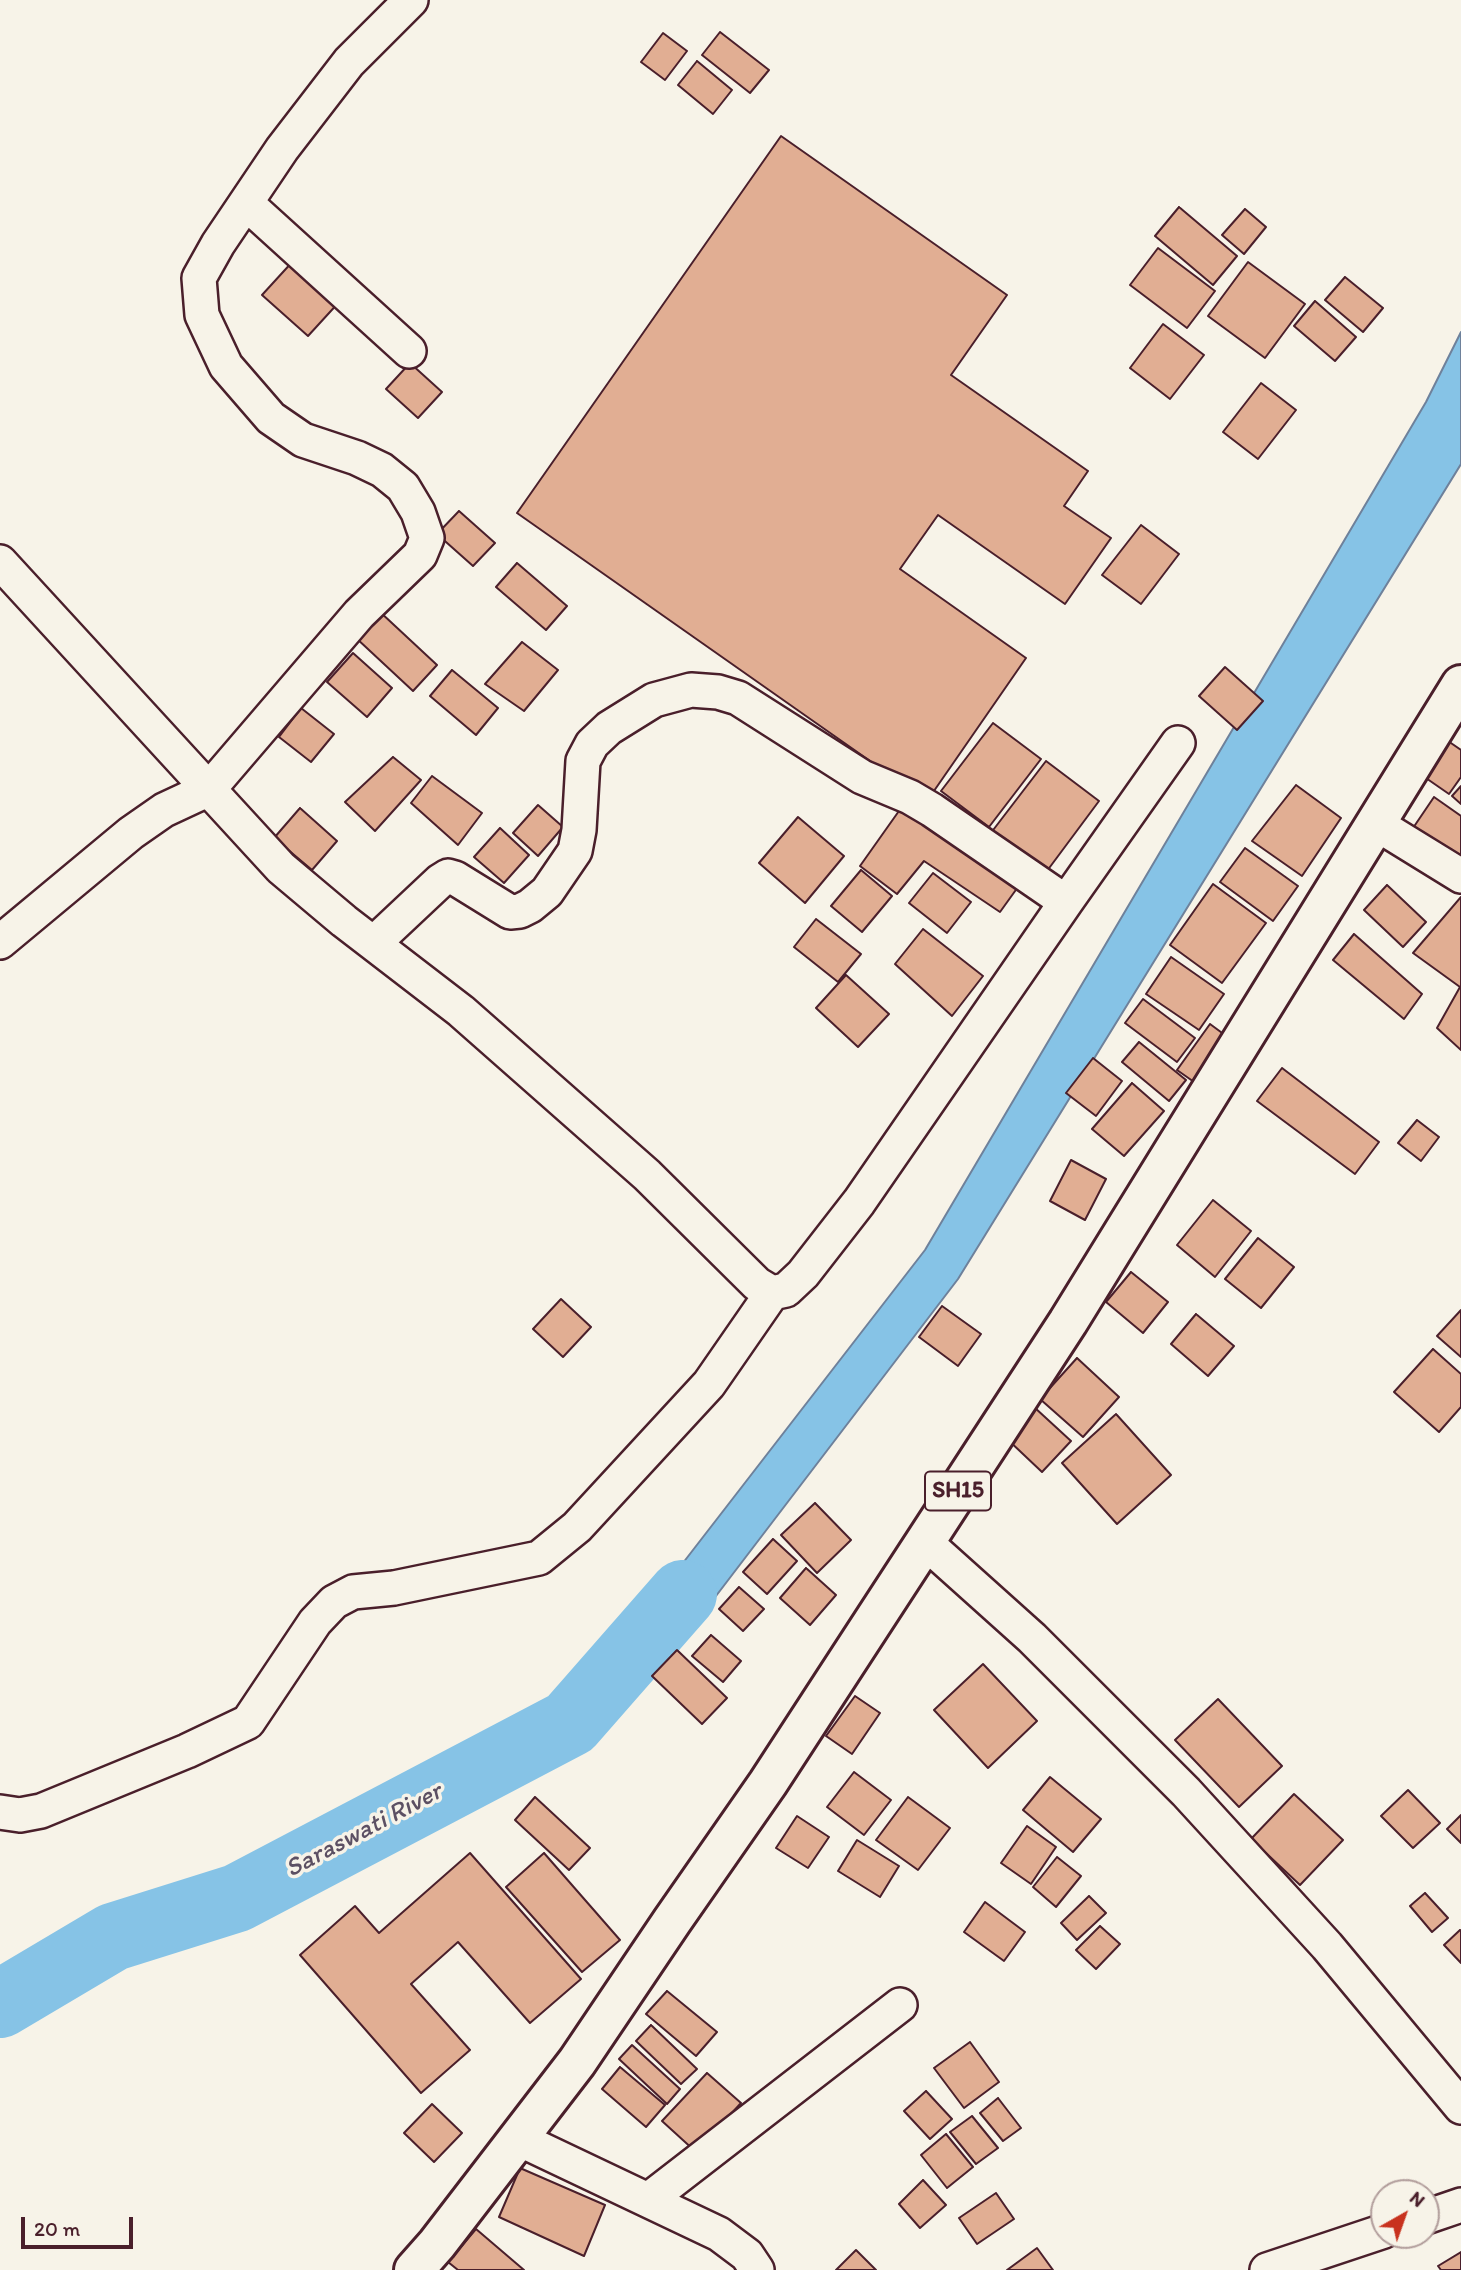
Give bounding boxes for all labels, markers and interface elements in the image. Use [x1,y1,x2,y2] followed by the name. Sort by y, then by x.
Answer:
[925,1472,991,1510] road number: SH15
[280,1777,448,1885] water label: Saraswati River
[1370,2179,1440,2249] north arrow
[1405,2186,1430,2212] text: N
[24,2204,136,2248] scale bar
[34,2216,80,2241] text: 20 m

